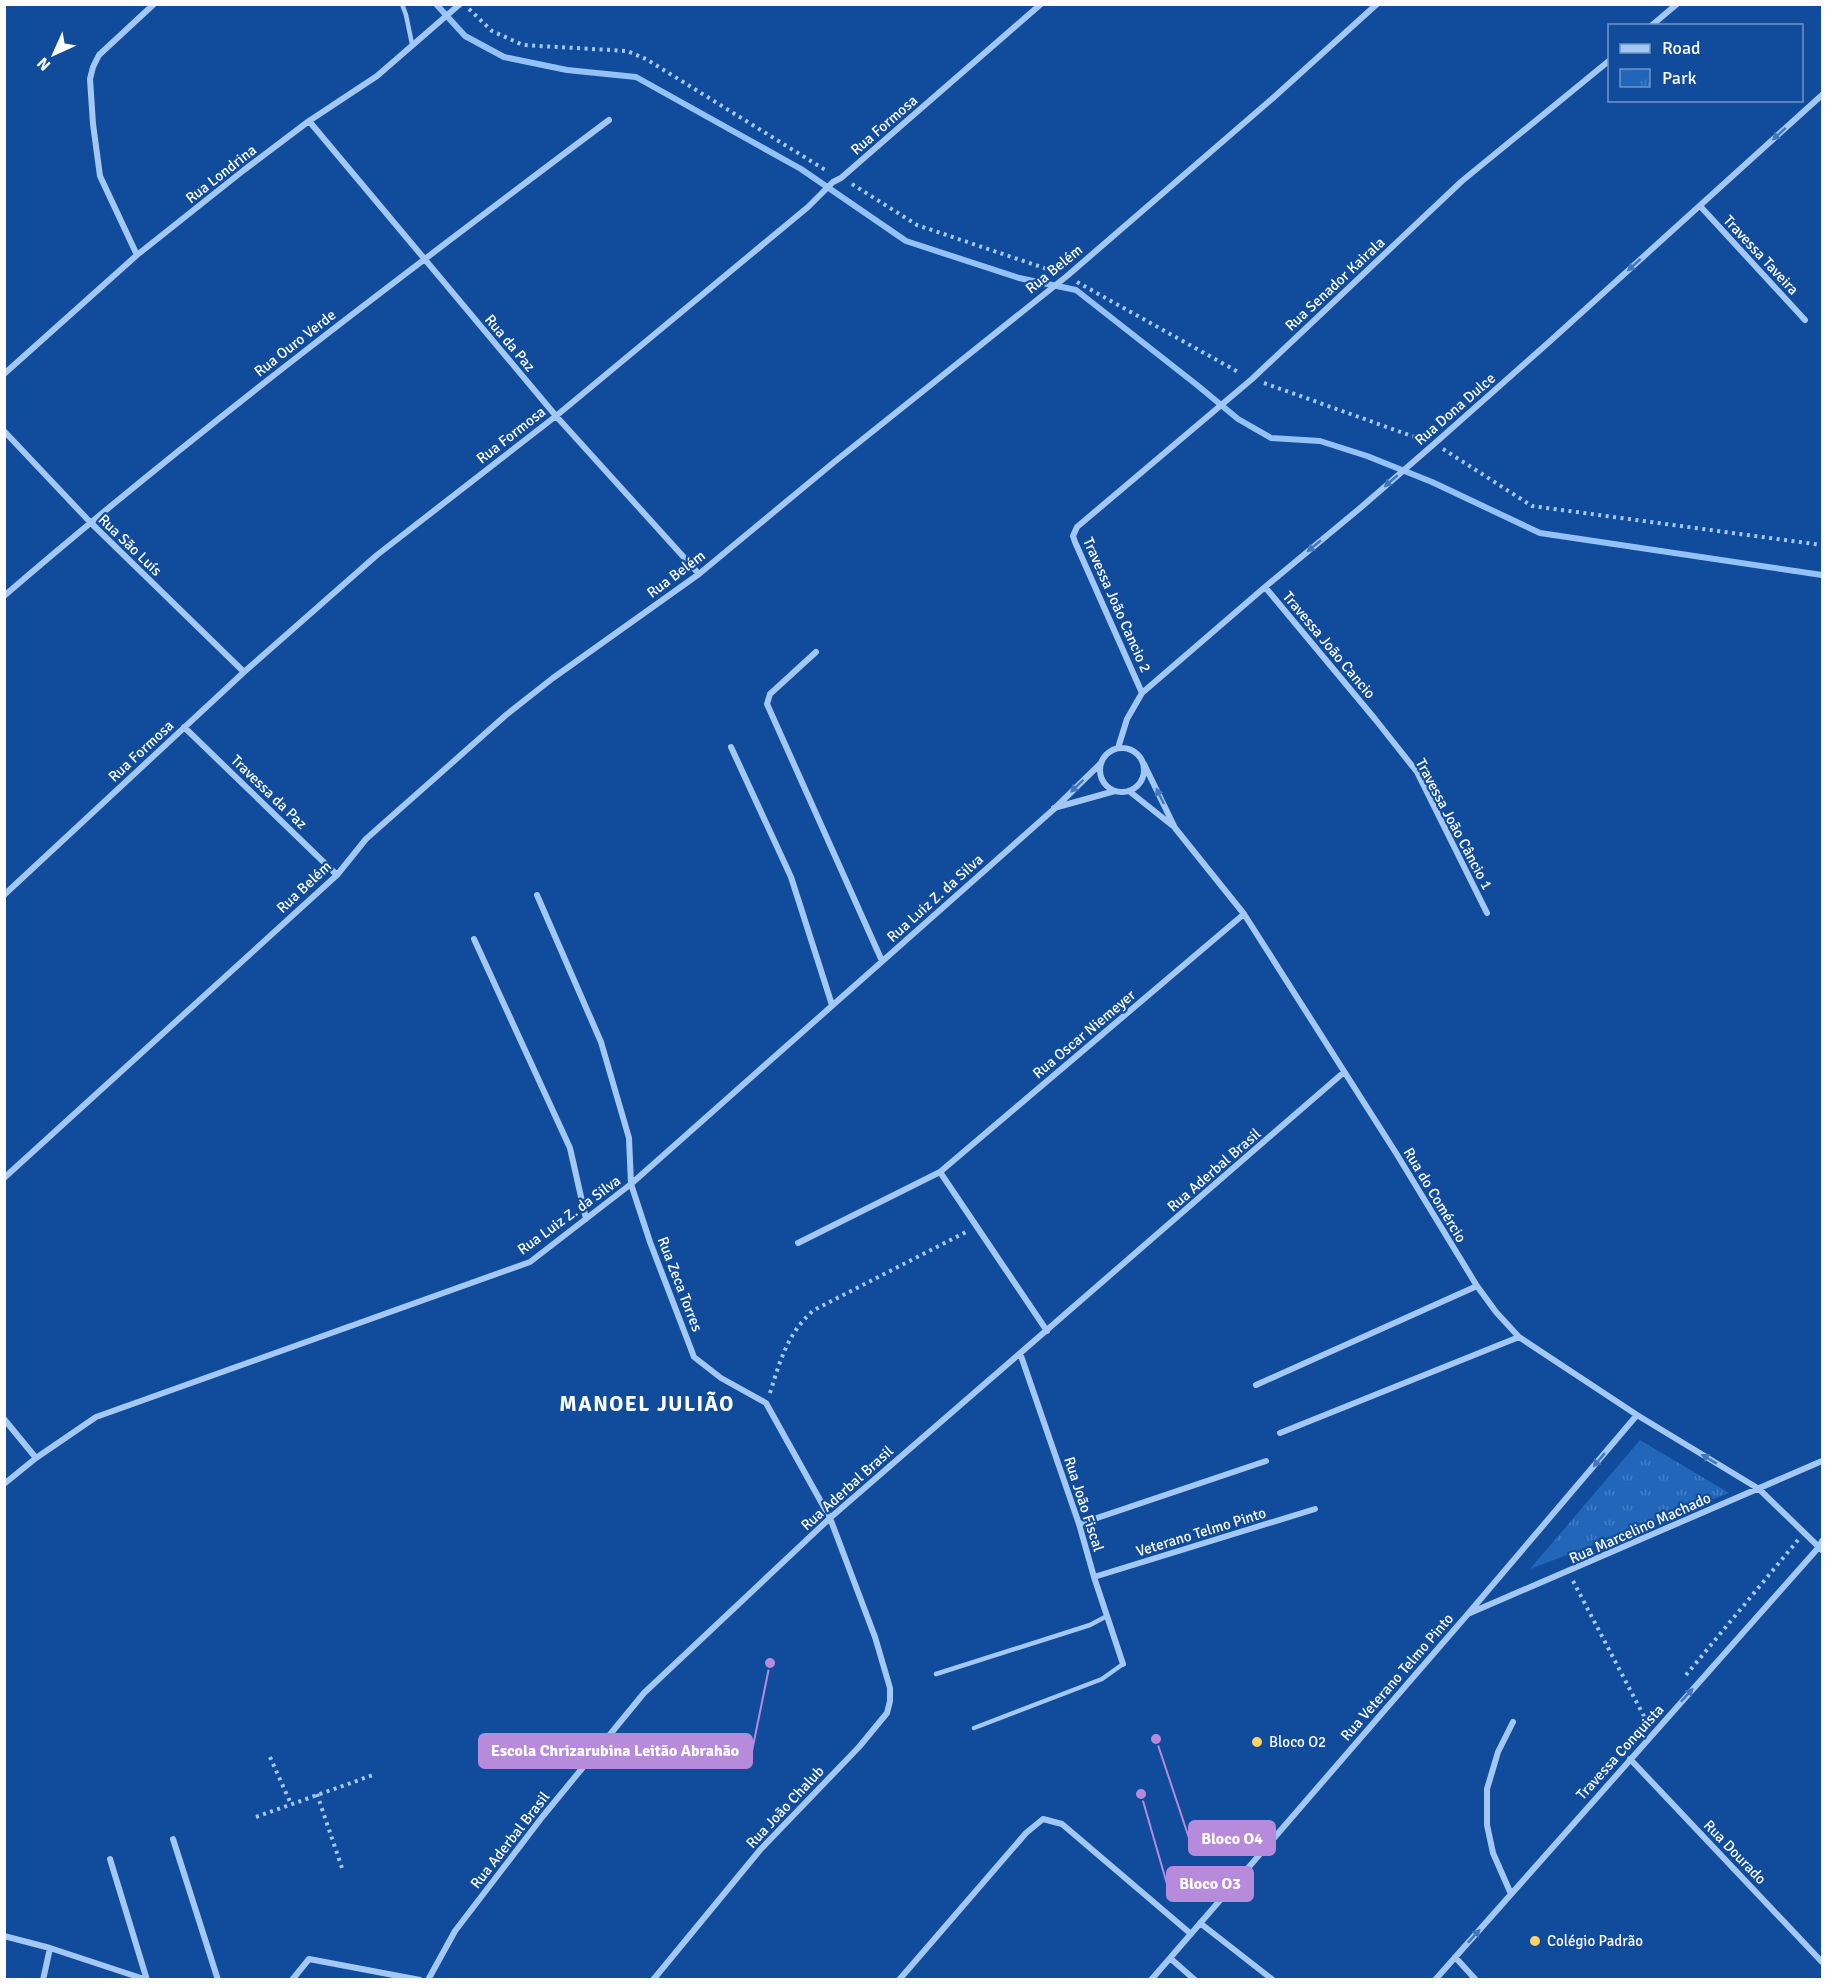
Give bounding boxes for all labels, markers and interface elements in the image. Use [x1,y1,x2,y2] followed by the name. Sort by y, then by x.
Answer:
[24,24,84,84] north arrow
[1608,24,1803,102] legend
[1662,37,1701,59] text: Road
[33,53,55,75] text: N
[1662,67,1697,89] text: Park
[847,91,921,159] street label: Rua Formosa
[1772,127,1787,140] one-way arrow
[182,141,260,207] street label: Rua Londrina
[1719,211,1803,299] street label: Travessa Taveira
[1281,233,1389,335] street label: Rua Senador Kairala
[1022,241,1086,297] street label: Rua Belém
[1627,258,1642,272] one-way arrow
[251,306,339,380] street label: Rua Ouro Verde
[481,311,539,375] street label: Rua da Paz
[1411,369,1499,449] street label: Rua Dona Dulce
[473,403,549,467] street label: Rua Formosa
[1383,474,1398,488] one-way arrow
[95,510,166,580] street label: Rua São Luís
[1079,535,1155,675] street label: Travessa João Cancio 2
[1306,539,1322,552] one-way arrow
[643,546,709,602] street label: Rua Belém
[1279,588,1379,702] street label: Travessa João Cancio
[105,716,177,786] street label: Rua Formosa
[227,751,311,833] street label: Travessa da Paz
[1412,755,1496,893] street label: Travessa João Câncio 1
[1071,778,1085,792] one-way arrow
[1155,788,1164,805] one-way arrow
[883,850,987,946] street label: Rua Luiz Z. da Silva
[273,857,335,917] street label: Rua Belém
[1029,985,1139,1082] street label: Rua Oscar Niemeyer
[1164,1125,1264,1215] street label: Rua Aderbal Brasil
[1400,1144,1470,1246] street label: Rua do Comércio
[514,1172,624,1258] street label: Rua Luiz Z. da Silva
[654,1234,706,1334] street label: Rua Zeca Torres
[559,1391,735,1417] district label: MANOEL JULIÃO
[797,1442,897,1534] street label: Rua Aderbal Brasil
[1593,1452,1606,1467] one-way arrow
[1060,1454,1108,1554] street label: Rua João Fiscal
[1700,1454,1717,1464] one-way arrow
[1566,1489,1714,1567] street label: Rua Marcelino Machado
[1134,1504,1268,1560] street label: Veterano Telmo Pinto
[1337,1609,1457,1744] street label: Rua Veterano Telmo Pinto
[1680,1688,1693,1703] one-way arrow
[1572,1701,1668,1803] street label: Travessa Conquista
[1269,1733,1326,1751] place label: Bloco O2
[479,1734,752,1768] callout: Escola Chrizarubina Leitão Abrahão
[1250,1735,1264,1749] marker: Bloco O2
[491,1741,739,1761] text: Escola Chrizarubina Leitão Abrahão
[742,1762,828,1852] street label: Rua João Chalub
[467,1788,553,1892] street label: Rua Aderbal Brasil
[1700,1816,1770,1888] street label: Rua Dourado
[1189,1821,1275,1855] callout: Bloco O4
[1201,1829,1263,1849] text: Bloco O4
[1167,1867,1253,1901] callout: Bloco O3
[1179,1874,1241,1894] text: Bloco O3
[1467,1928,1481,1943] one-way arrow
[1547,1932,1643,1950] place label: Colégio Padrão
[1528,1934,1542,1948] marker: Colégio Padrão

